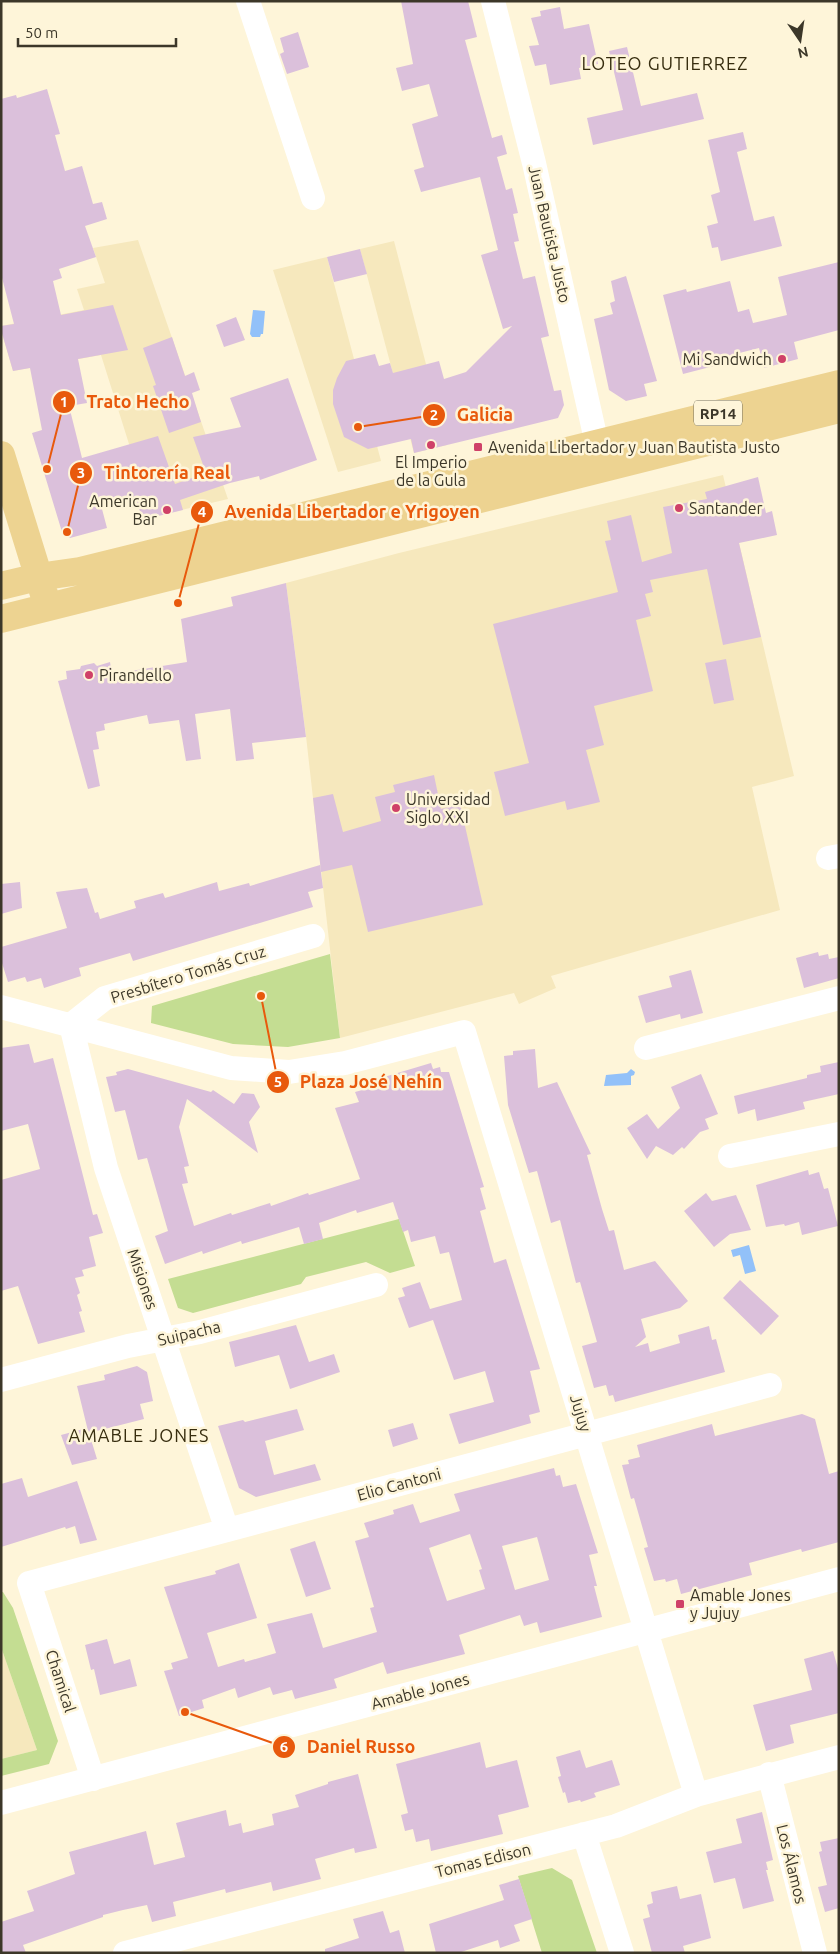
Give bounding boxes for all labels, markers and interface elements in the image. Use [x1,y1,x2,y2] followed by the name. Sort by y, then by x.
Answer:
[18,15,175,47] scale bar
[775,15,825,65] north arrow
[25,24,58,41] text: 50 m
[796,44,810,62] text: N
[582,53,748,73] district label: LOTEO GUTIERREZ
[525,164,575,304] street label: Juan Bautista Justo
[683,350,772,368] place label: Mi Sandwich
[776,353,788,365] marker: Mi Sandwich
[51,385,199,418] callout: Trato Hecho
[87,391,189,411] text: Trato Hecho
[60,393,68,410] text: 1
[422,399,523,432] callout: Galicia
[694,400,742,426] road number: RP14
[457,404,513,424] text: Galicia
[430,406,438,423] text: 2
[488,438,780,456] place label: Avenida Libertador y Juan Bautista Justo
[425,439,437,451] marker: El Imperio de la Gula
[472,441,484,453] marker: Avenida Libertador y Juan Bautista Justo
[395,453,467,489] place label: El Imperio de la Gula
[69,457,240,490] callout: Tintorería Real
[104,462,231,482] text: Tintorería Real
[77,464,85,481] text: 3
[89,492,157,528] place label: American Bar
[190,495,490,528] callout: Avenida Libertador e Yrigoyen
[689,499,763,517] place label: Santander
[224,501,480,521] text: Avenida Libertador e Yrigoyen
[673,502,685,514] marker: Santander
[198,503,206,520] text: 4
[161,504,173,516] marker: American Bar
[99,666,172,684] place label: Pirandello
[83,669,95,681] marker: Pirandello
[406,790,490,826] place label: Universidad Siglo XXI
[390,802,402,814] marker: Universidad Siglo XXI
[108,942,268,1006] street label: Presbítero Tomás Cruz
[265,1066,453,1099] callout: Plaza José Nehín
[300,1071,442,1091] text: Plaza José Nehín
[274,1073,282,1090] text: 5
[124,1246,162,1312] street label: Misiones
[156,1317,222,1349] street label: Suipacha
[567,1392,595,1434] street label: Jujuy
[68,1425,210,1445] district label: AMABLE JONES
[355,1464,443,1504] street label: Elio Cantoni
[690,1586,791,1622] place label: Amable Jones y Jujuy
[674,1598,686,1610] marker: Amable Jones y Jujuy
[42,1647,80,1715] street label: Chamical
[369,1669,471,1713] street label: Amable Jones
[271,1730,425,1763] callout: Daniel Russo
[307,1736,415,1756] text: Daniel Russo
[280,1738,288,1755] text: 6
[773,1822,812,1906] street label: Los Álamos
[433,1839,533,1881] street label: Tomas Edison

